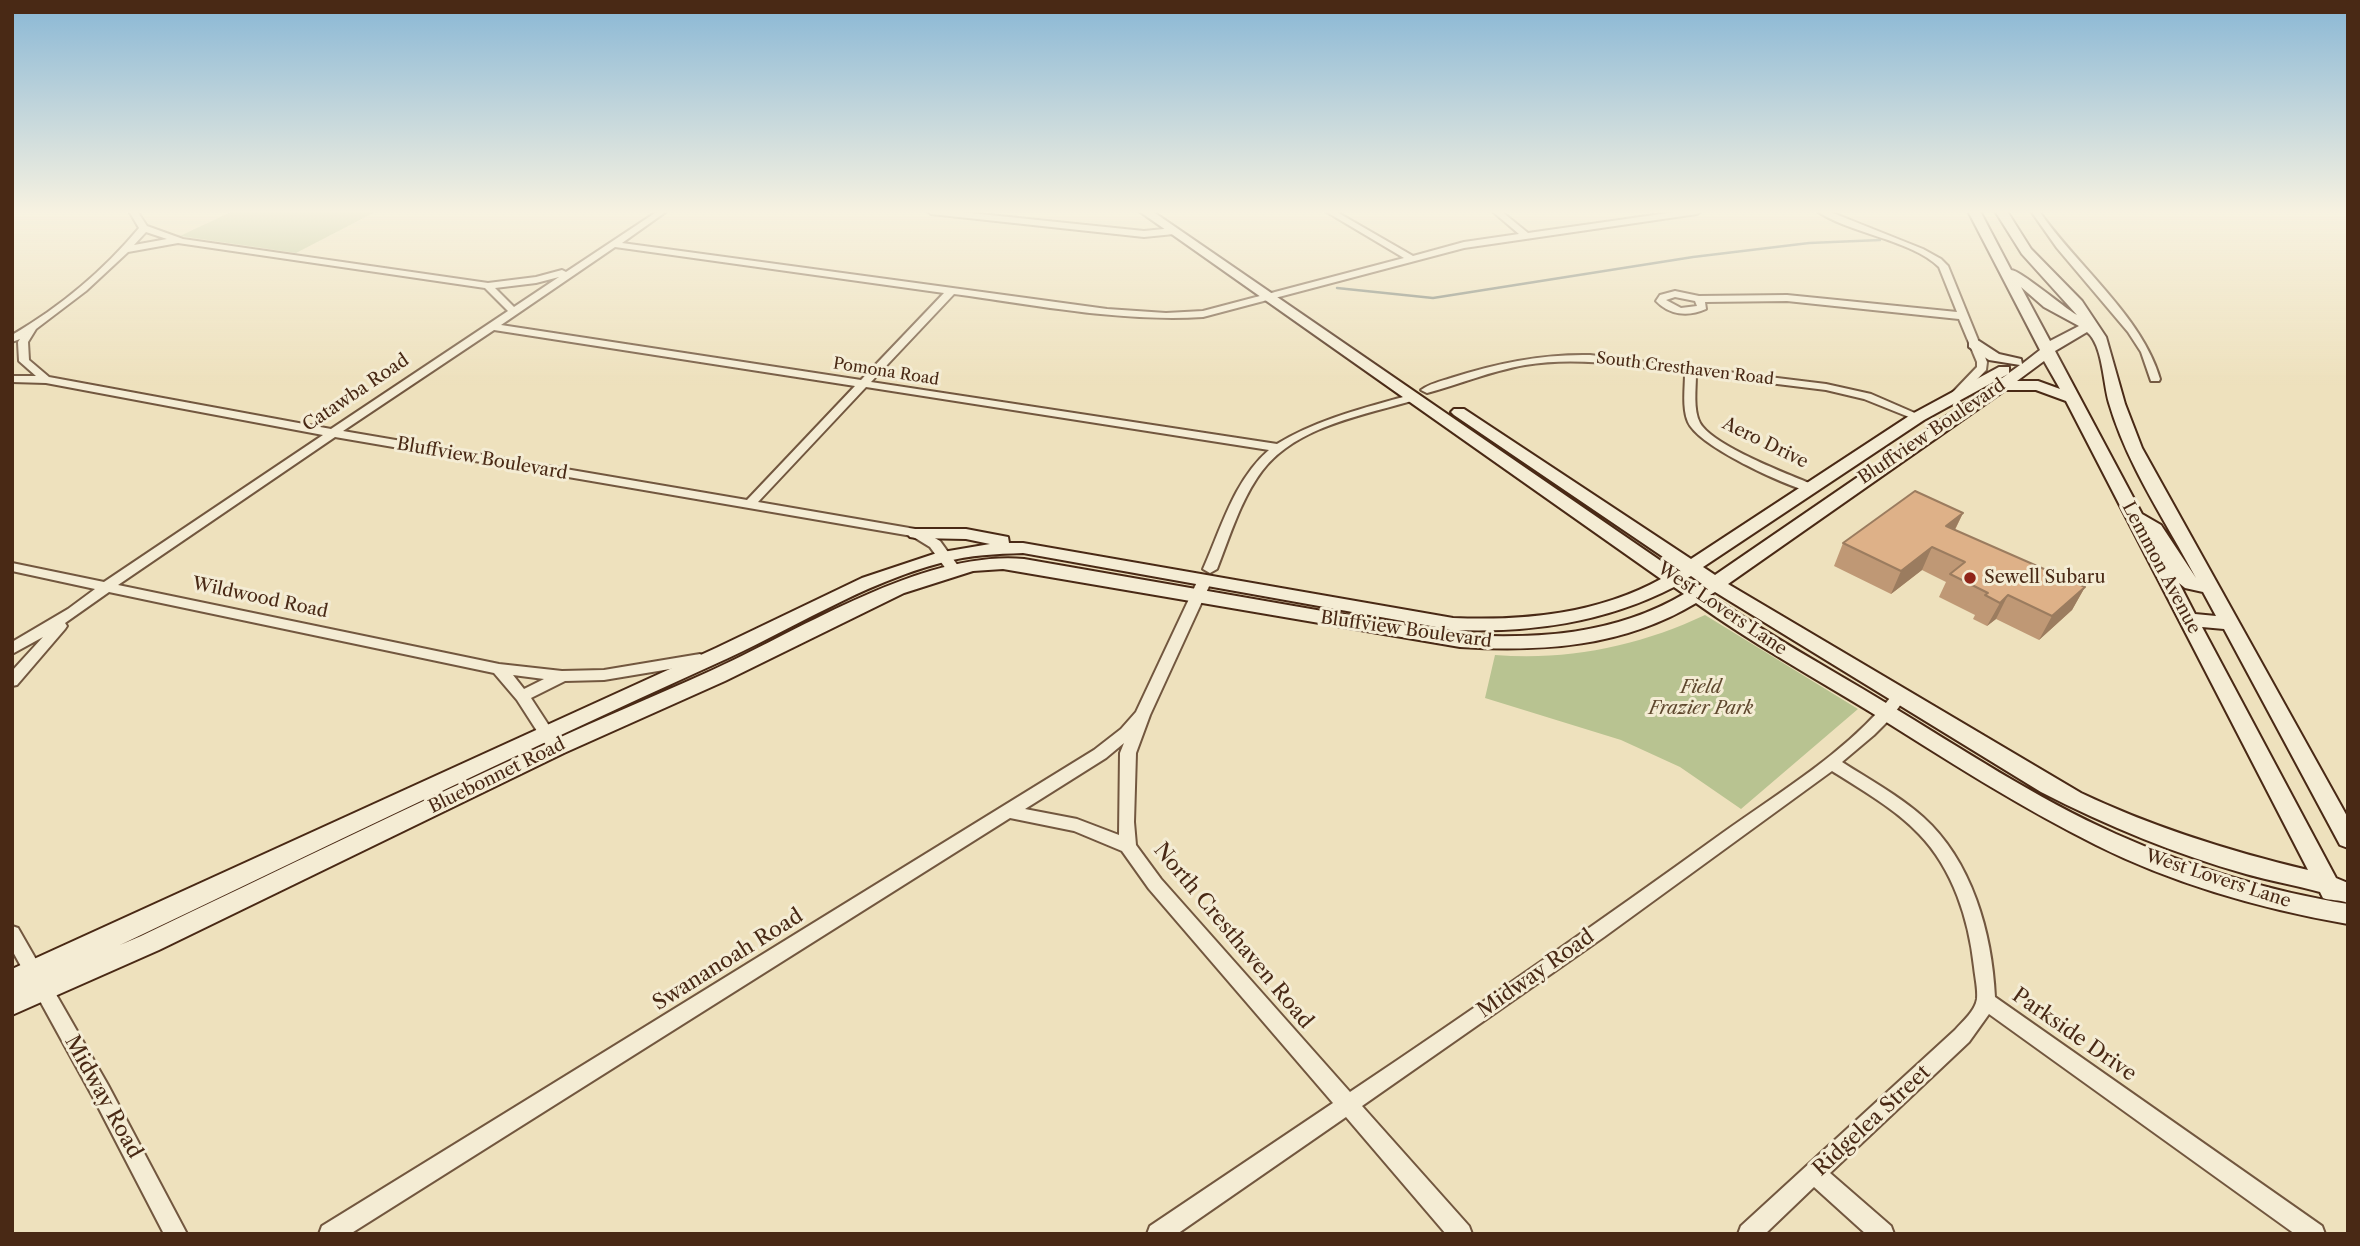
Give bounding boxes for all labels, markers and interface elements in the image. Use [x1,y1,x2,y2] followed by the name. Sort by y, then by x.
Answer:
[1595,349,1775,389] street label: South Cresthaven Road
[299,350,413,436] street label: Catawba Road
[832,354,940,390] street label: Pomona Road
[1854,375,2010,489] street label: Bluffview Boulevard
[1718,413,1812,473] street label: Aero Drive
[395,433,569,485] street label: Bluffview Boulevard
[2117,498,2205,638] street label: Lemmon Avenue
[1653,558,1791,660] street label: West Lovers Lane
[1984,567,2105,589] place label: Sewell Subaru
[1962,570,1978,586] marker: Sewell Subaru
[190,573,330,623] street label: Wildwood Road
[1319,607,1493,653] street label: Bluffview Boulevard
[1649,677,1753,720] park label: Field Frazier Park
[425,734,569,818] street label: Bluebonnet Road
[1148,838,1318,1034] street label: North Cresthaven Road
[2143,845,2293,913] street label: West Lovers Lane
[648,904,808,1016] street label: Swananoah Road
[1473,924,1599,1024] street label: Midway Road
[2007,983,2141,1087] street label: Parkside Drive
[59,1031,147,1163] street label: Midway Road
[1808,1060,1936,1182] street label: Ridgelea Street

